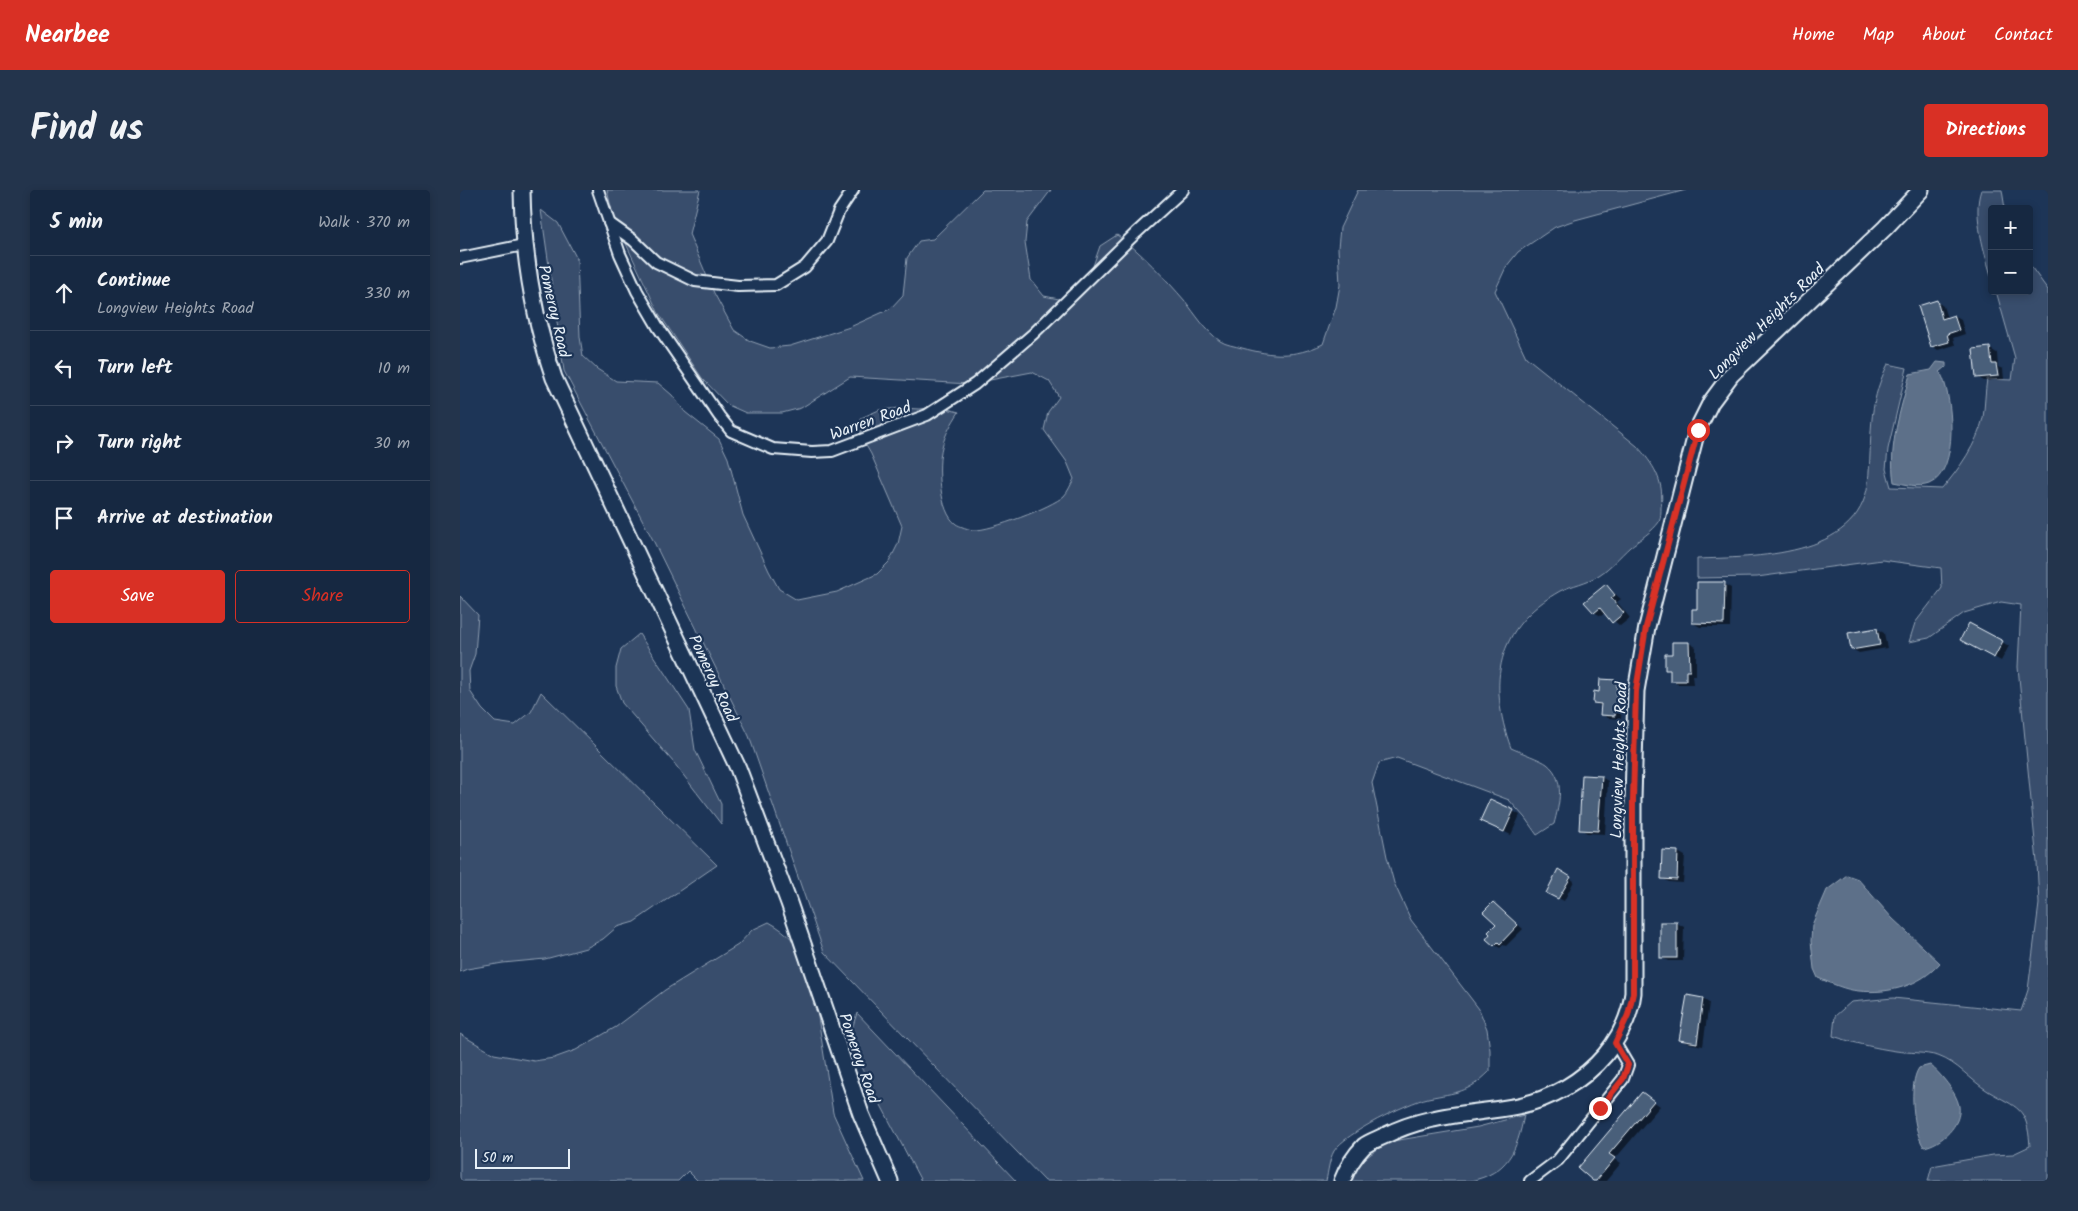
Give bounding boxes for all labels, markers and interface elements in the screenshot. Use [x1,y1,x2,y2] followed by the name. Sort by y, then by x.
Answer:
[25,16,110,55] text: Nearbee
[1792,21,1835,50] text: Home
[1863,21,1894,50] text: Map
[1922,21,1966,50] text: About
[1994,21,2053,50] text: Contact
[30,102,143,158] text: Find us
[1924,104,2048,157] button: Directions
[1988,205,2033,295] map controls
[1988,205,2033,250] button: +
[50,206,103,239] text: 5 min
[318,210,410,235] text: Walk · 370 m
[1988,250,2033,295] button: −
[1703,257,1832,386] street label: Longview Heights Road
[531,263,577,361] street label: Pomeroy Road
[97,266,170,296] text: Continue
[50,279,78,307] icon: ahead
[365,281,410,306] text: 330 m
[97,296,253,321] text: Longview Heights Road
[97,353,172,383] text: Turn left
[50,354,78,382] icon: left
[378,356,410,381] text: 10 m
[826,395,916,448] street label: Warren Road
[1687,419,1710,442] route start
[97,428,182,458] text: Turn right
[50,429,78,457] icon: right
[374,431,410,456] text: 30 m
[97,503,273,533] text: Arrive at destination
[50,504,78,532] icon: arrive
[50,570,225,623] button: Save
[235,570,410,623] button: Share
[681,631,744,728] street label: Pomeroy Road
[1604,680,1635,839] street label: Longview Heights Road
[831,1010,886,1108] street label: Pomeroy Road
[1589,1097,1612,1120] route end
[475,1146,570,1169] scale bar
[482,1147,513,1169] text: 50 m

